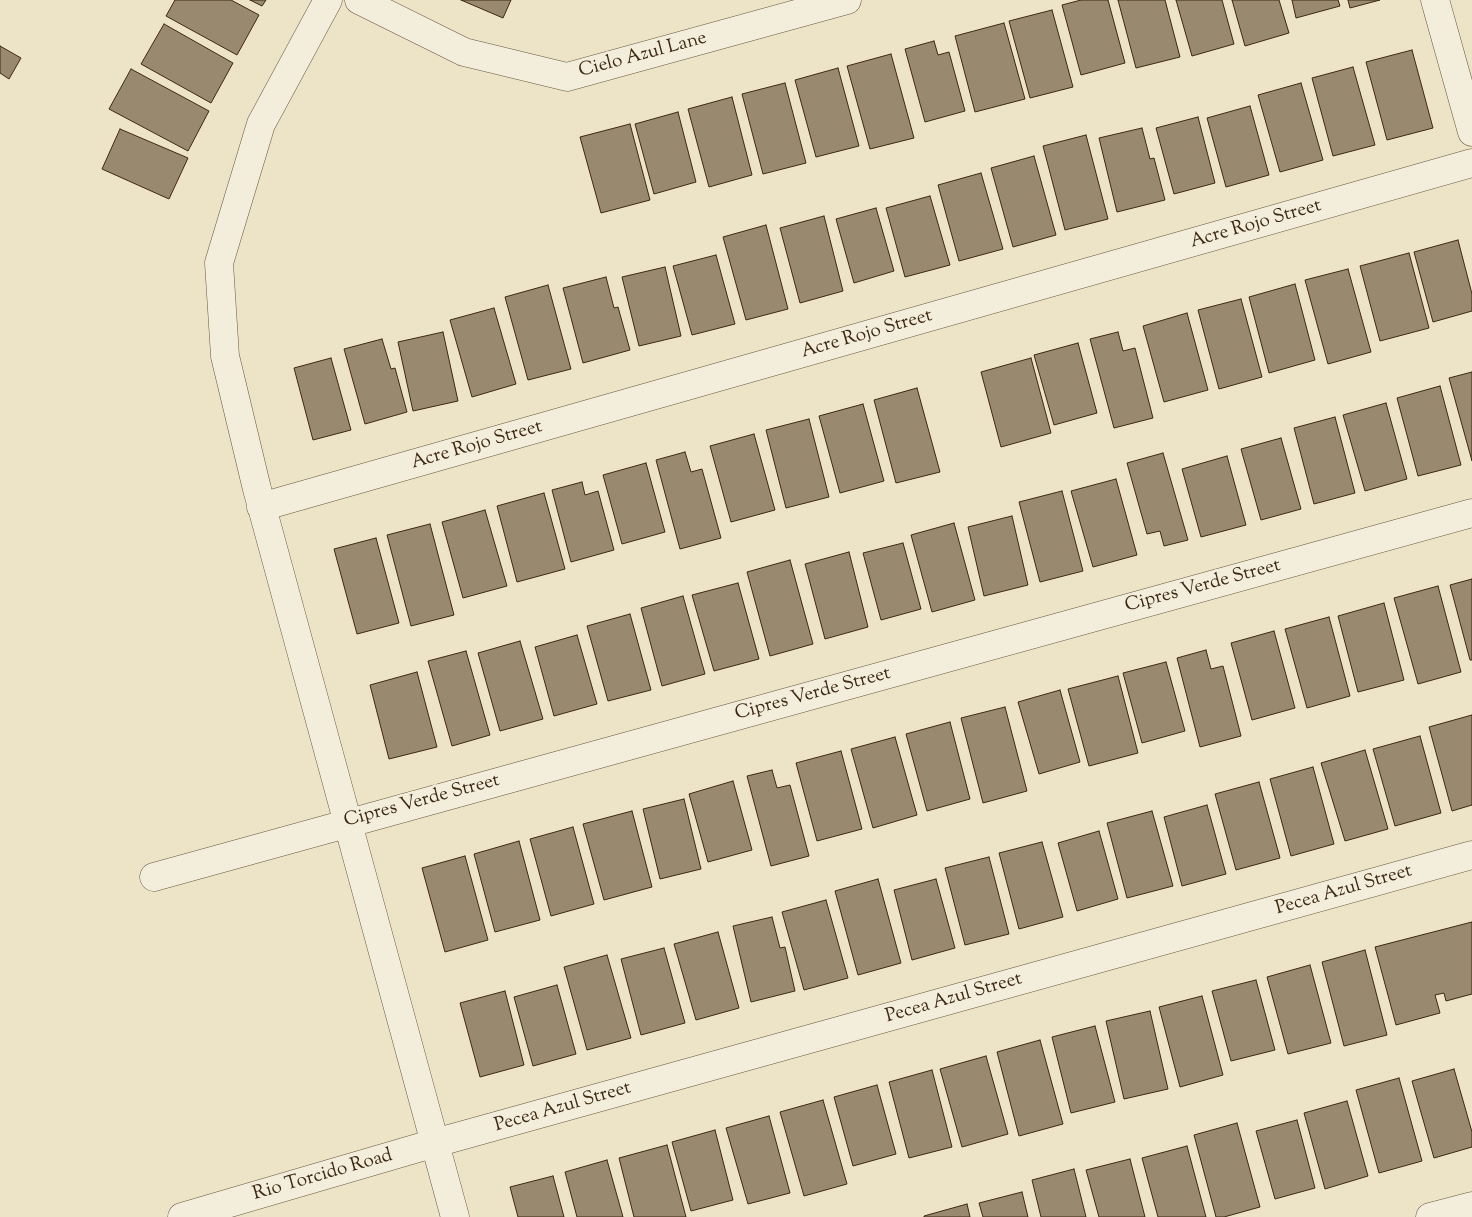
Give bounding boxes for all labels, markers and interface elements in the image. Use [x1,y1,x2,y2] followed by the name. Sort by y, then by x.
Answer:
[576,28,710,84] street label: Cielo Azul Lane
[1188,195,1324,255] street label: Acre Rojo Street
[799,305,935,365] street label: Acre Rojo Street
[409,416,545,476] street label: Acre Rojo Street
[1123,555,1283,619] street label: Cipres Verde Street
[733,663,893,727] street label: Cipres Verde Street
[342,770,502,834] street label: Cipres Verde Street
[1273,861,1415,921] street label: Pecea Azul Street
[883,969,1025,1029] street label: Pecea Azul Street
[492,1078,634,1138] street label: Pecea Azul Street
[251,1145,395,1207] street label: Rio Torcido Road

